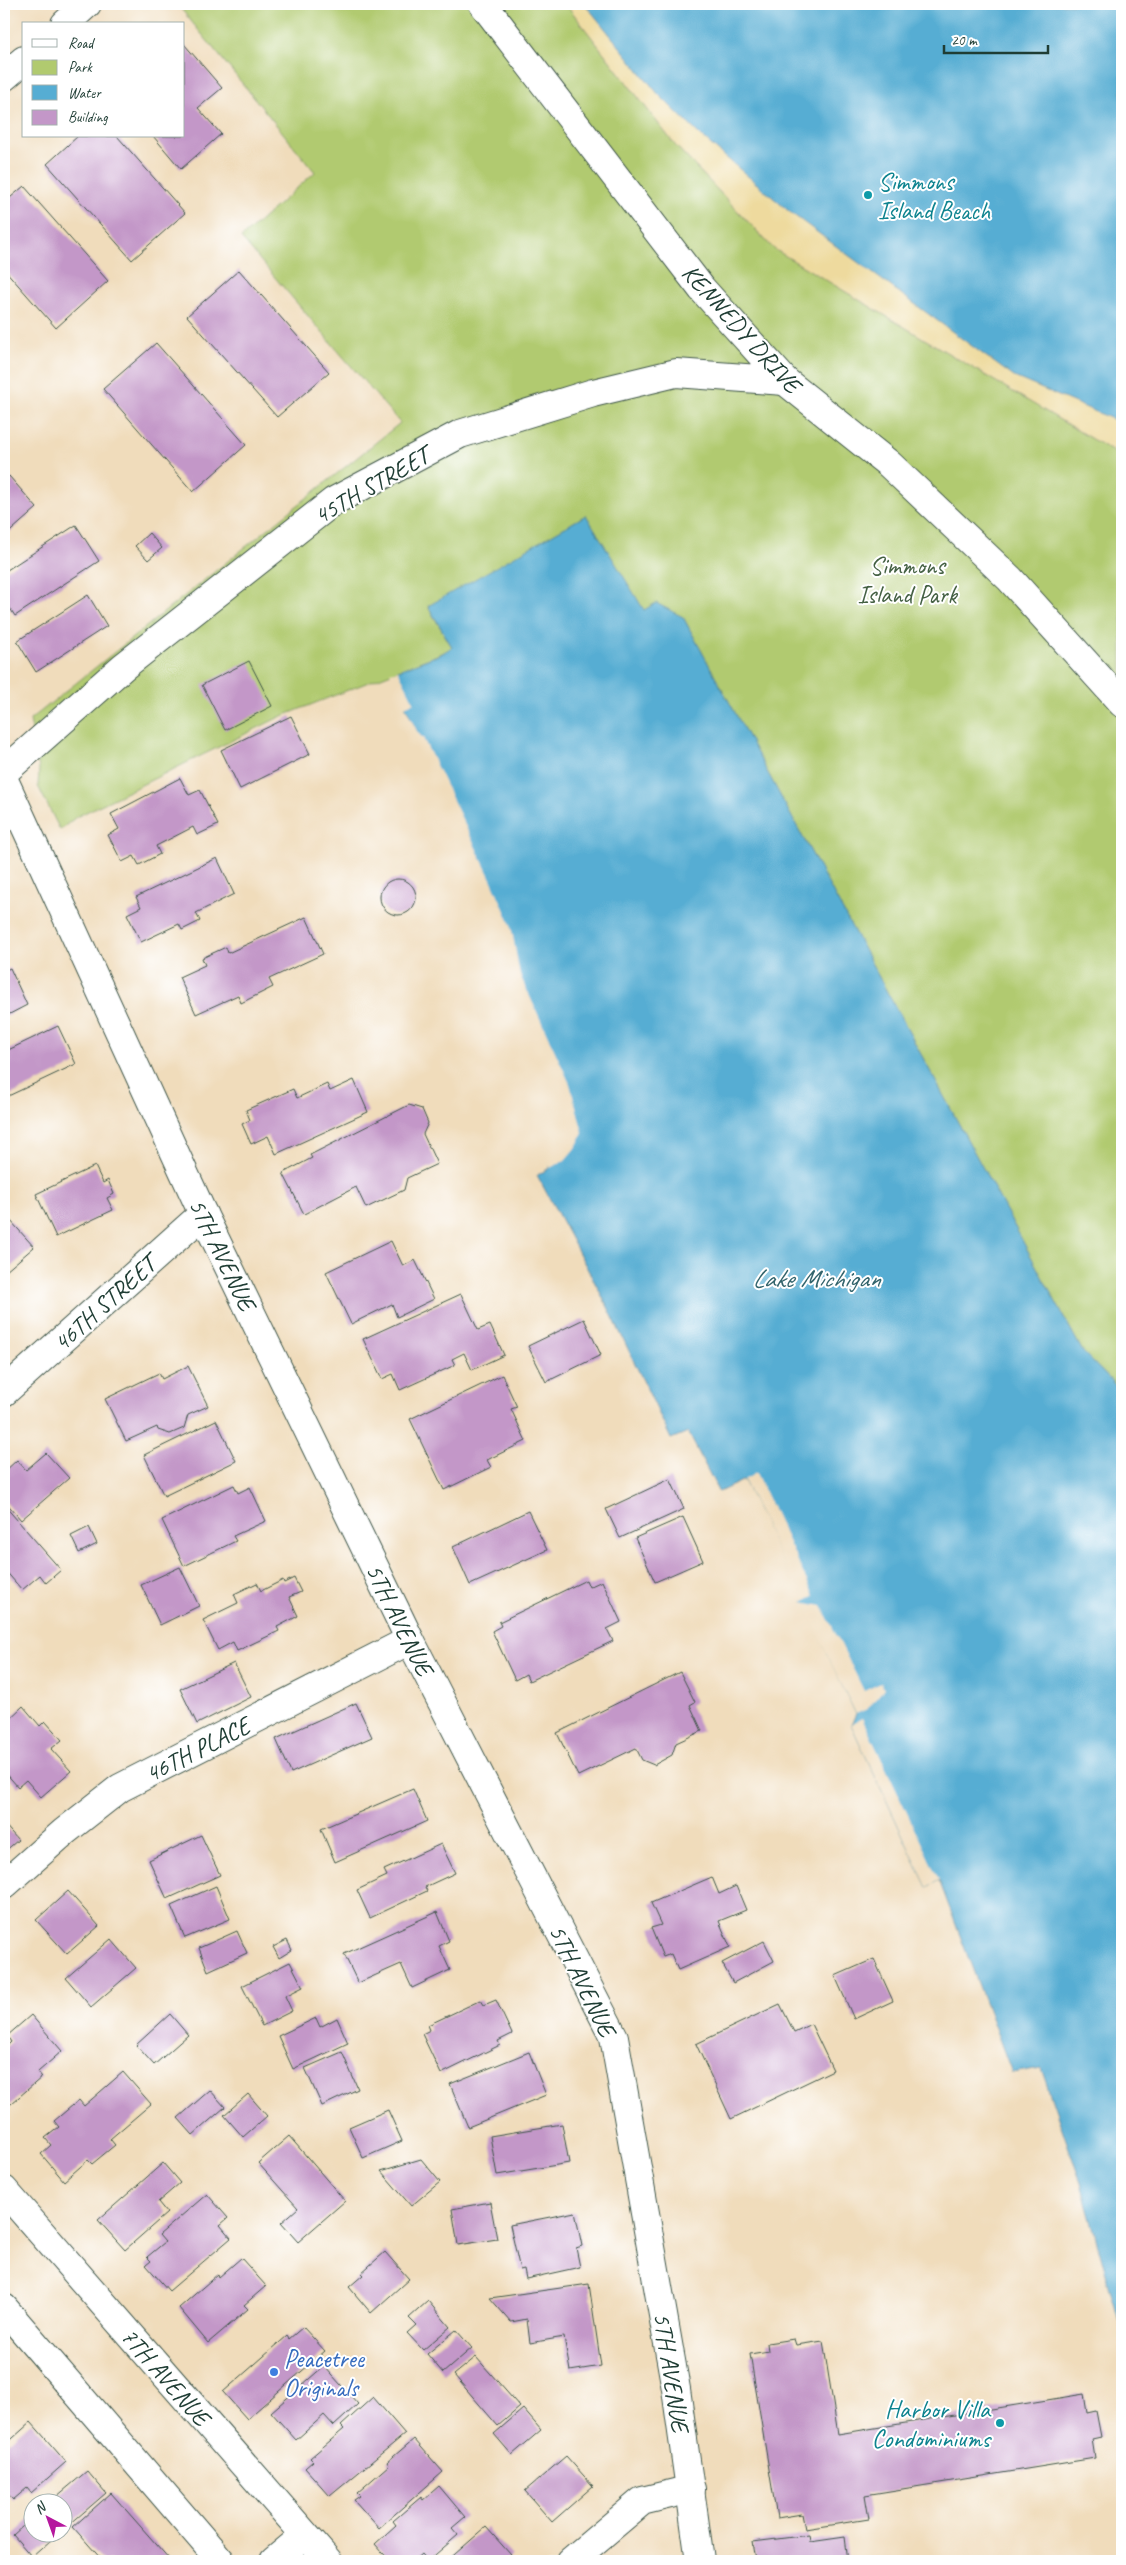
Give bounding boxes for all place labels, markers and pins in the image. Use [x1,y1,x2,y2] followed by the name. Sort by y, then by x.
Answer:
[878,166,991,227] place label: Simmons Island Beach
[862,189,874,201] marker: Simmons Island Beach
[284,2343,366,2404] place label: Peacetree Originals
[268,2366,280,2378] marker: Peacetree Originals
[872,2394,992,2455] place label: Harbor Villa Condominiums
[994,2417,1006,2429] marker: Harbor Villa Condominiums

